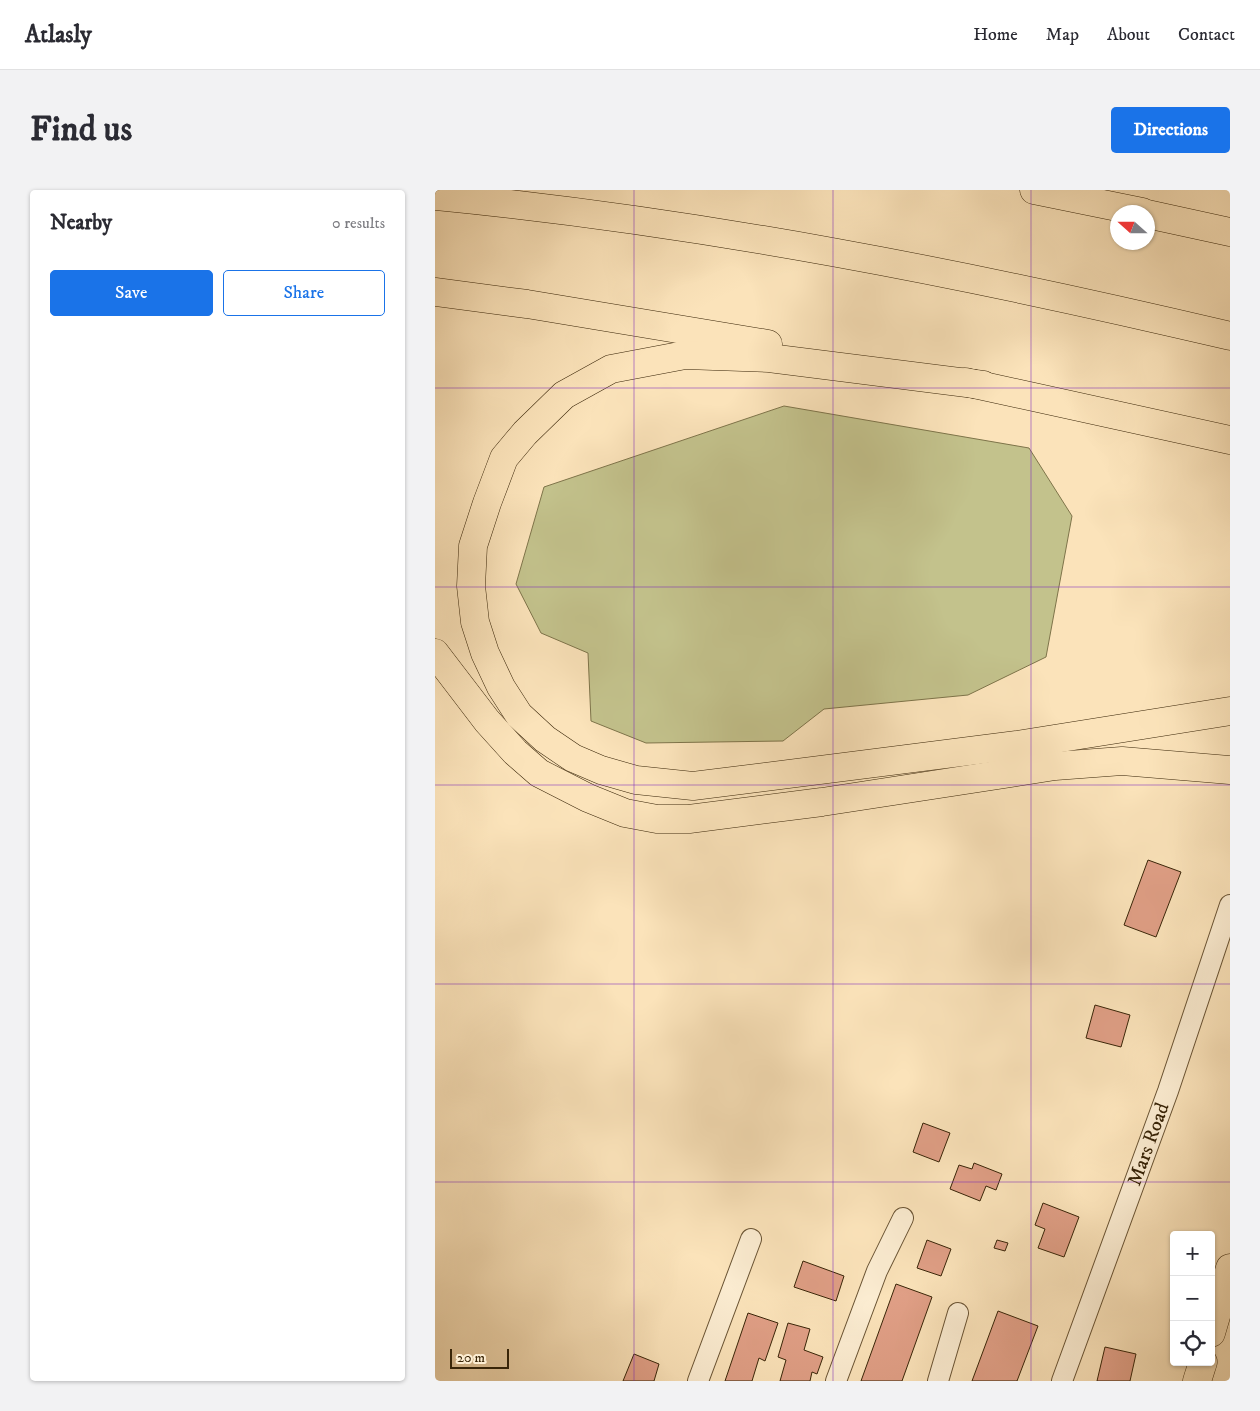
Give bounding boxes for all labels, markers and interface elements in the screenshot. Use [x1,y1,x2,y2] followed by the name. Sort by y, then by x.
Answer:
[25,20,92,50] text: Atlasly
[973,24,1018,46] text: Home
[1046,24,1079,46] text: Map
[1107,24,1150,46] text: About
[1178,24,1235,46] text: Contact
[1111,107,1230,153] button: Directions
[30,108,132,152] text: Find us
[1110,205,1155,250] north arrow
[50,210,112,236] text: Nearby
[332,213,385,233] text: 0 results
[50,270,213,316] button: Save
[223,270,385,316] button: Share
[1122,1099,1175,1189] street label: Mars Road
[1170,1231,1215,1366] map controls
[1170,1231,1215,1276] button: +
[1170,1276,1215,1321] button: −
[1170,1321,1215,1366] button: locate
[450,1346,509,1369] scale bar
[457,1349,485,1367] text: 20 m

